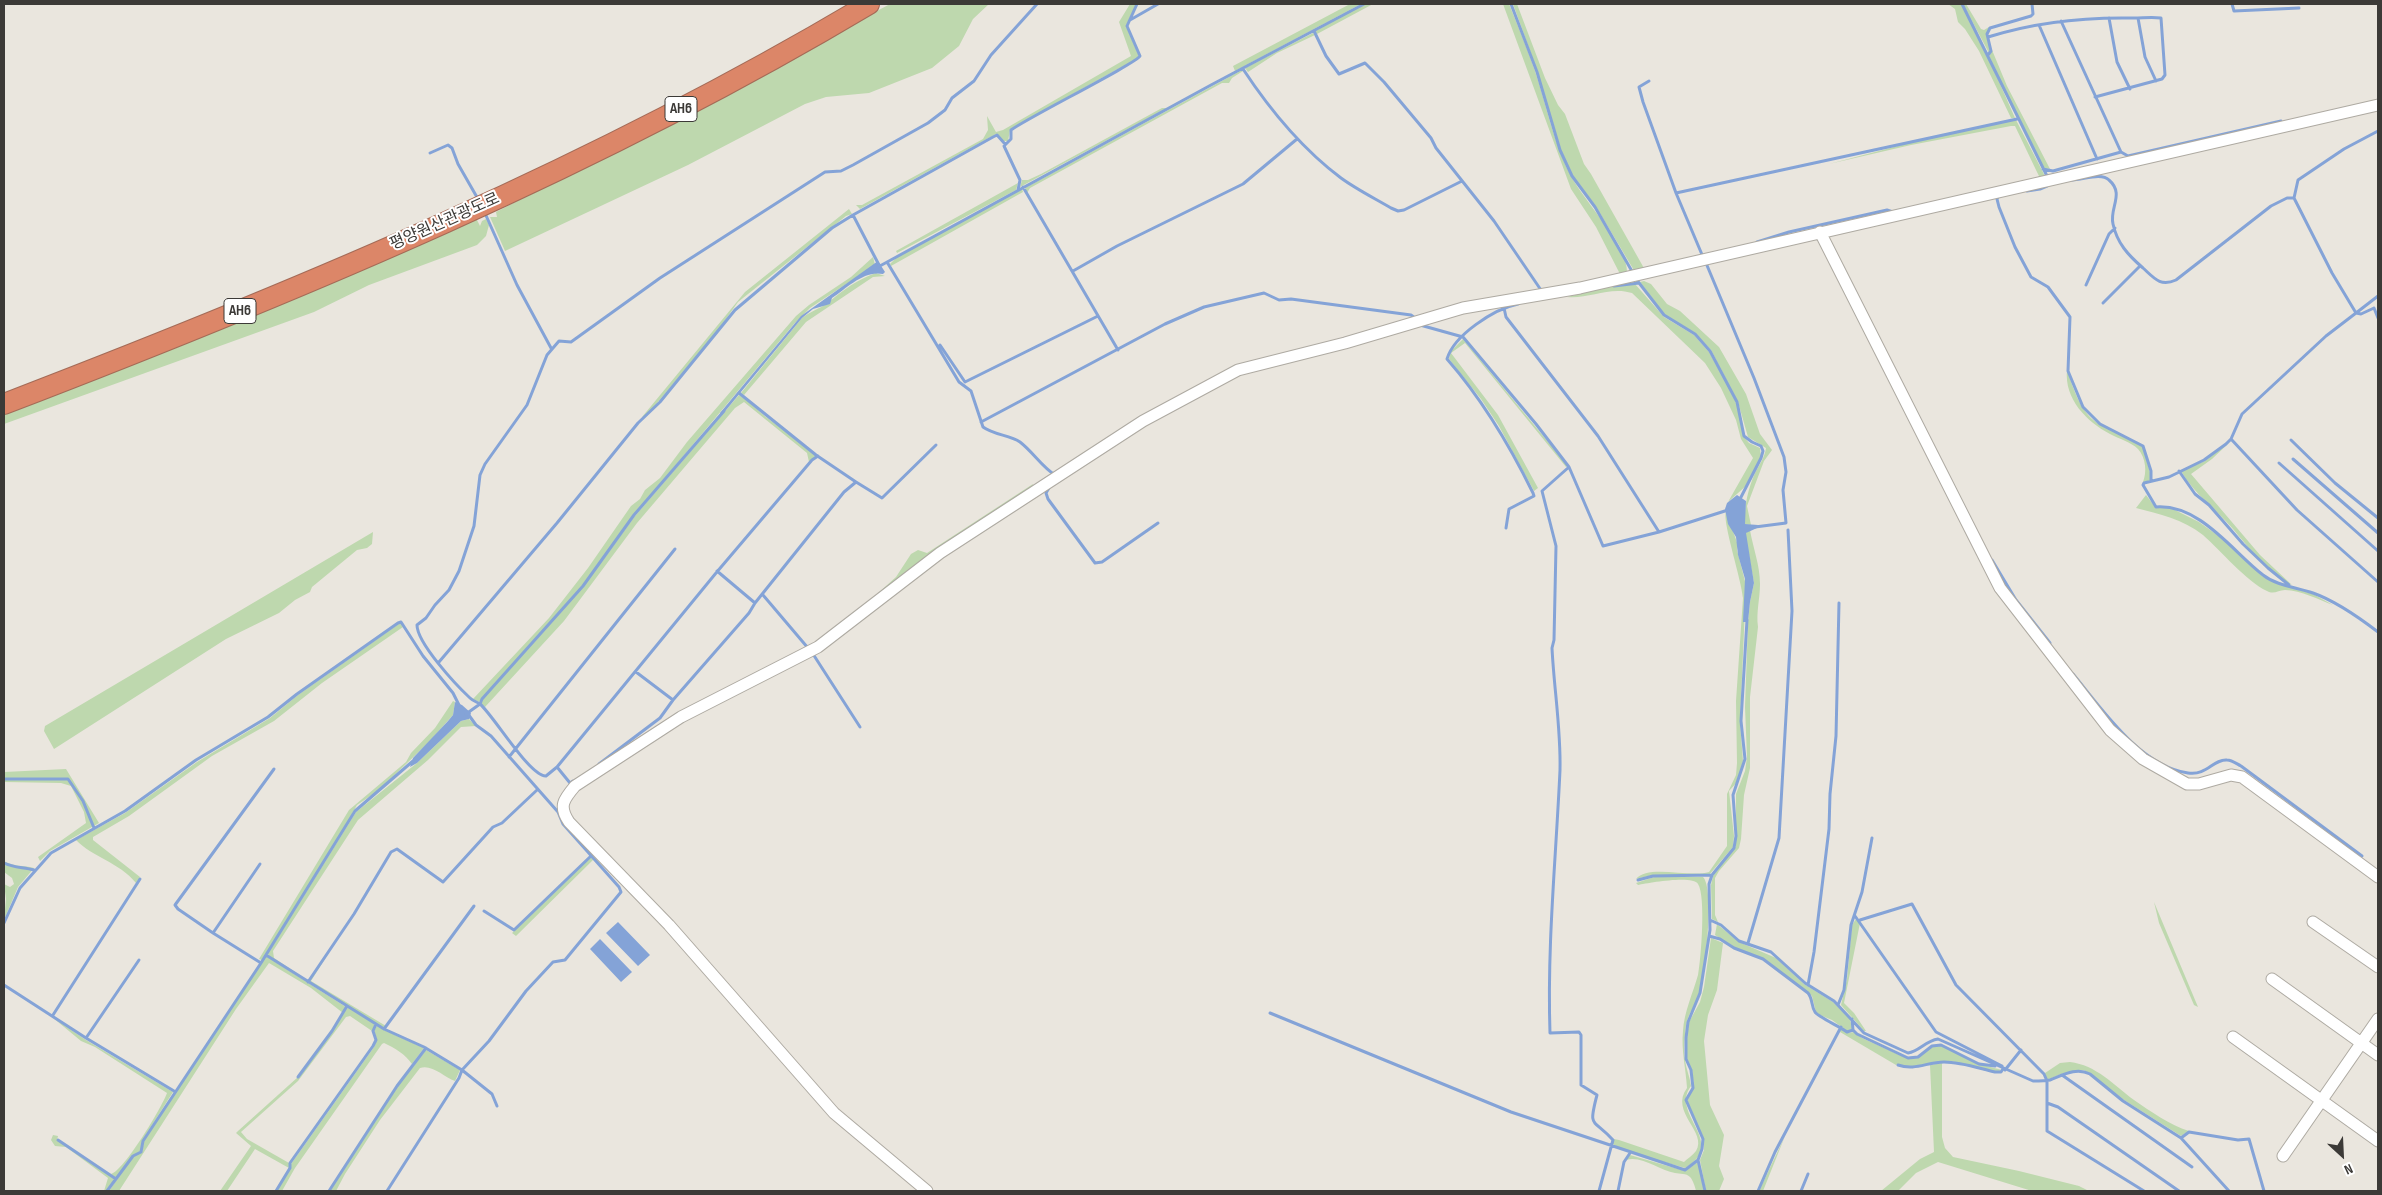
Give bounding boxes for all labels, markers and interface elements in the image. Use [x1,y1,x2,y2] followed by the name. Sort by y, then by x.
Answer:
[665,96,697,122] road number: AH6
[387,189,503,255] street label: 평양원산관광도로
[224,298,256,324] road number: AH6
[2317,1130,2367,1180] north arrow
[2342,1160,2356,1178] text: N

